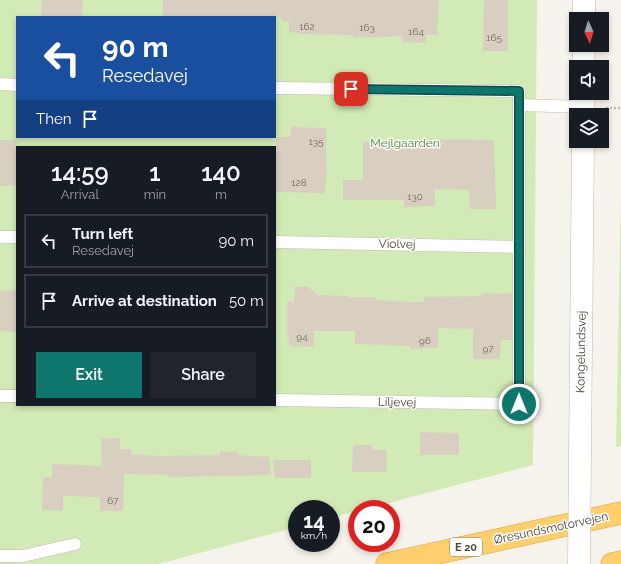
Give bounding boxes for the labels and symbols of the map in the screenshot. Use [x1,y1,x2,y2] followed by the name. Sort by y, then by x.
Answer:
[569,12,609,52] north arrow
[299,21,315,32] house number: 162
[359,22,375,33] house number: 163
[408,26,424,37] house number: 164
[486,32,502,43] house number: 165
[334,72,368,106] pin
[308,136,324,147] house number: 135
[370,136,440,150] park label: Mejlgaarden
[291,177,307,188] house number: 128
[407,191,423,202] house number: 130
[378,237,416,251] street label: Violvej
[573,311,589,393] street label: Kongelundsvej
[296,331,308,342] house number: 94
[419,335,431,346] house number: 96
[482,343,494,354] house number: 97
[498,383,540,425] position arrow
[378,395,416,409] street label: Liljevej
[107,495,119,506] house number: 67
[348,500,400,552] speed limit sign: 20
[493,509,609,547] street label: Øresundsmotorvejen
[450,538,482,556] road number: E 20

